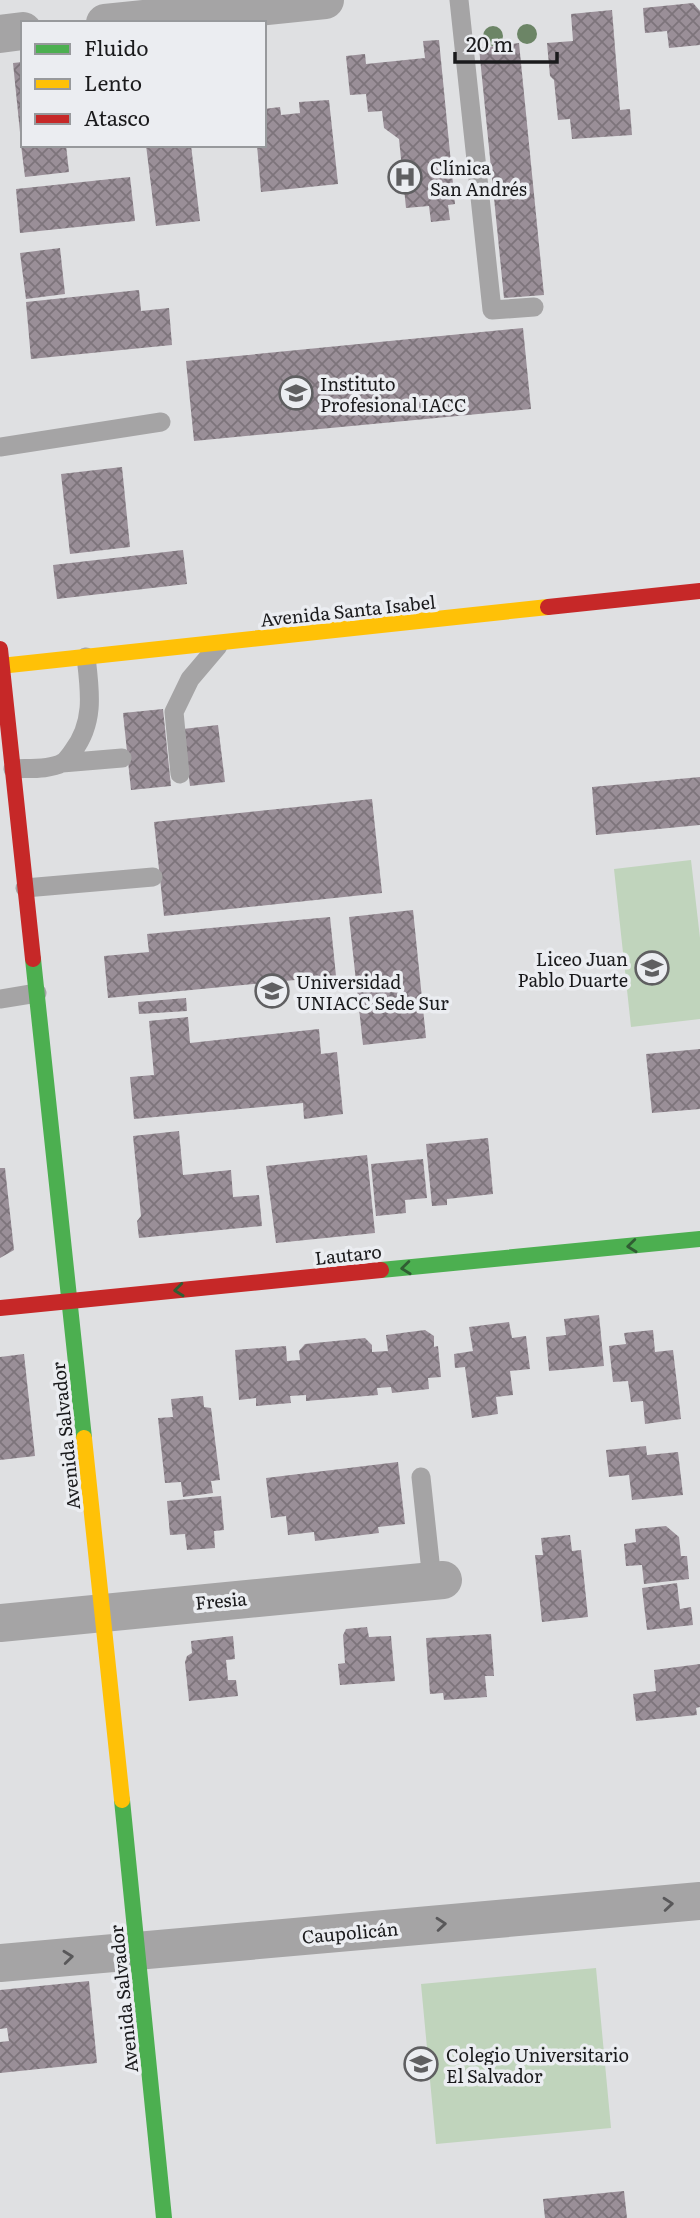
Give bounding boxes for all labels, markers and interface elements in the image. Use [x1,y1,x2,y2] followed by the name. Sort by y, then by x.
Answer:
[21,21,266,147] legend
[455,21,556,65] scale bar
[466,27,513,58] text: 20 m
[84,31,148,62] text: Fluido
[84,66,142,97] text: Lento
[84,101,150,132] text: Atasco
[430,154,527,202] place label: Clínica San Andrés
[386,158,424,196] hospital icon: Clínica San Andrés
[320,370,467,418] place label: Instituto Profesional IACC
[277,374,315,412] school or university icon: Instituto Profesional IACC
[259,587,437,633] street label: Avenida Santa Isabel
[518,945,628,993] place label: Liceo Juan Pablo Duarte
[633,949,671,987] school or university icon: Liceo Juan Pablo Duarte
[296,968,449,1016] place label: Universidad UNIACC Sede Sur
[253,972,291,1010] school or university icon: Universidad UNIACC Sede Sur
[313,1237,383,1271] street label: Lautaro
[626,1238,638,1253] one-way arrow
[400,1260,411,1275] one-way arrow
[173,1282,184,1297] one-way arrow
[44,1360,86,1511] street label: Avenida Salvador
[194,1584,248,1616] street label: Fresia
[662,1897,673,1912] one-way arrow
[301,1914,400,1950] street label: Caupolicán
[436,1917,447,1932] one-way arrow
[102,1923,144,2074] street label: Avenida Salvador
[62,1949,74,1964] one-way arrow
[446,2041,629,2089] place label: Colegio Universitario El Salvador
[402,2045,440,2083] school or university icon: Colegio Universitario El Salvador

